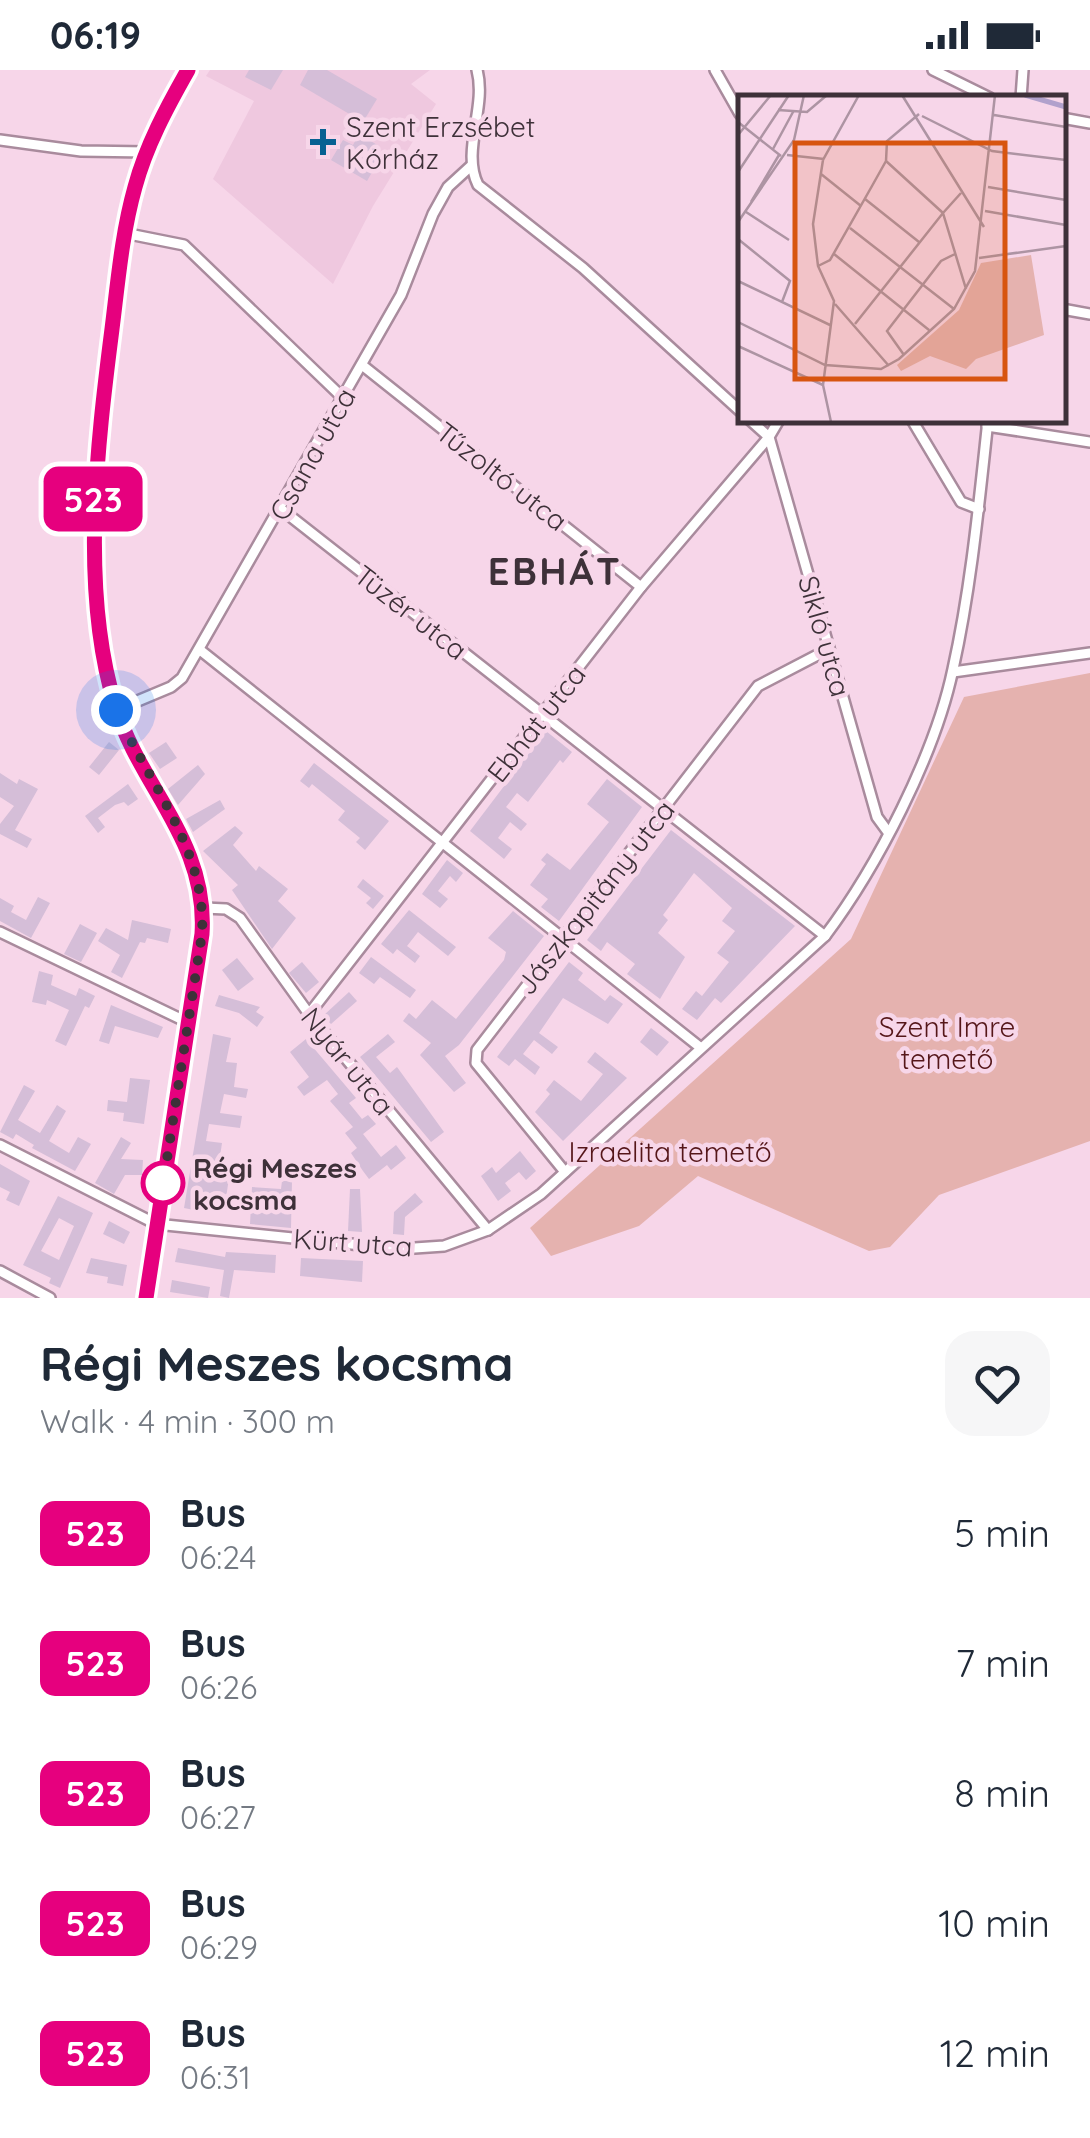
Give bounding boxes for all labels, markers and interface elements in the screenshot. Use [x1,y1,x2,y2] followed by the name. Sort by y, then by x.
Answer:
[50,11,141,59] text: 06:19
[738,95,1065,422] inset map
[346,109,535,176] place label: Szent Erzsébet Kórház
[310,129,336,155] marker: Szent Erzsébet Kórház
[261,382,363,526] street label: Csana utca
[429,414,575,538] street label: Tűzoltó utca
[36,466,150,532] line badge: 523
[64,477,122,521] text: 523
[488,547,622,595] district label: EBHÁT
[348,557,474,667] street label: Tüzér utca
[791,571,859,701] street label: Sikló utca
[479,657,593,789] street label: Ebhát utca
[91,685,141,735] your location
[508,793,682,1001] street label: Jászkapitány utca
[294,1000,402,1122] street label: Nyár utca
[879,1009,1015,1076] park label: Szent Imre temető
[568,1134,772,1169] park label: Izraelita temető
[193,1150,357,1217] place label: Régi Meszes kocsma
[142,1162,184,1204] marker: Régi Meszes kocsma
[292,1220,414,1264] street label: Kürt utca
[945,1331,1050,1436] button: heart
[40,1333,513,1393] text: Régi Meszes kocsma
[40,1401,335,1441] text: Walk · 4 min · 300 m
[180,1489,246,1537] text: Bus
[954,1509,1050,1557] text: 5 min
[66,1511,124,1555] text: 523
[180,1537,256,1577] text: 06:24
[180,1619,246,1667] text: Bus
[955,1639,1050,1687] text: 7 min
[66,1641,124,1685] text: 523
[180,1667,257,1707] text: 06:26
[180,1749,246,1797] text: Bus
[954,1769,1050,1817] text: 8 min
[66,1771,124,1815] text: 523
[180,1797,256,1837] text: 06:27
[180,1879,246,1927] text: Bus
[938,1899,1050,1947] text: 10 min
[66,1901,124,1945] text: 523
[180,1927,258,1967] text: 06:29
[180,2009,246,2057] text: Bus
[940,2029,1050,2077] text: 12 min
[66,2031,124,2075] text: 523
[180,2057,251,2097] text: 06:31

